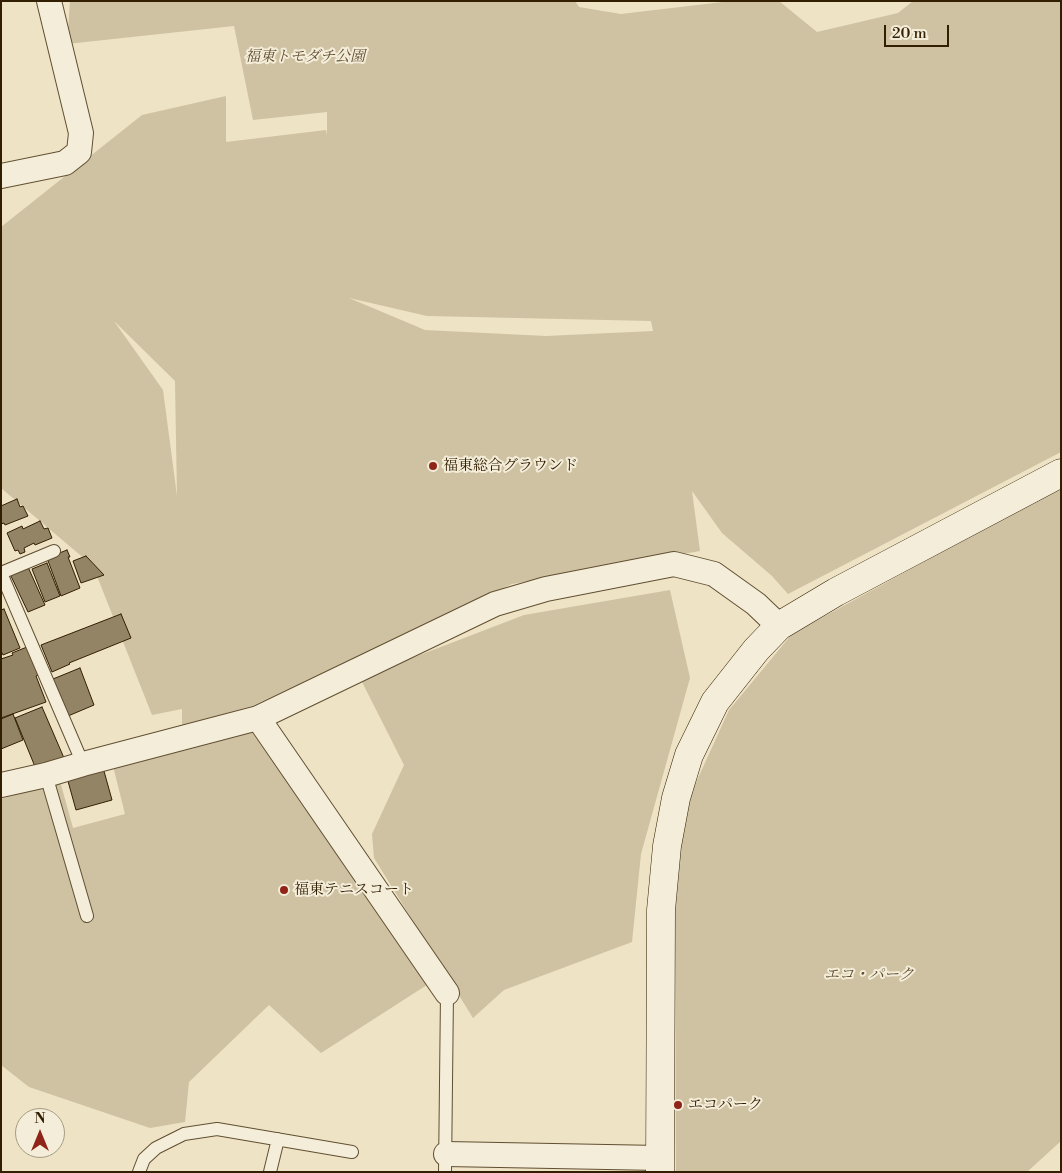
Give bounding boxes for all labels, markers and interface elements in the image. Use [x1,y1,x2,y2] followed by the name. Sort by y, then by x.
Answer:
[887,15,952,47] scale bar
[892,24,927,43] text: 20 m
[245,48,365,66] park label: 福東トモダチ公園
[443,457,578,475] place label: 福東総合グラウンド
[427,460,439,472] marker: 福東総合グラウンド
[294,881,414,899] place label: 福東テニスコート
[278,884,290,896] marker: 福東テニスコート
[824,966,914,984] park label: エコ・パーク
[688,1096,763,1114] place label: エコパーク
[672,1099,684,1111] marker: エコパーク
[15,1108,65,1158] north arrow
[34,1110,46,1128] text: N

